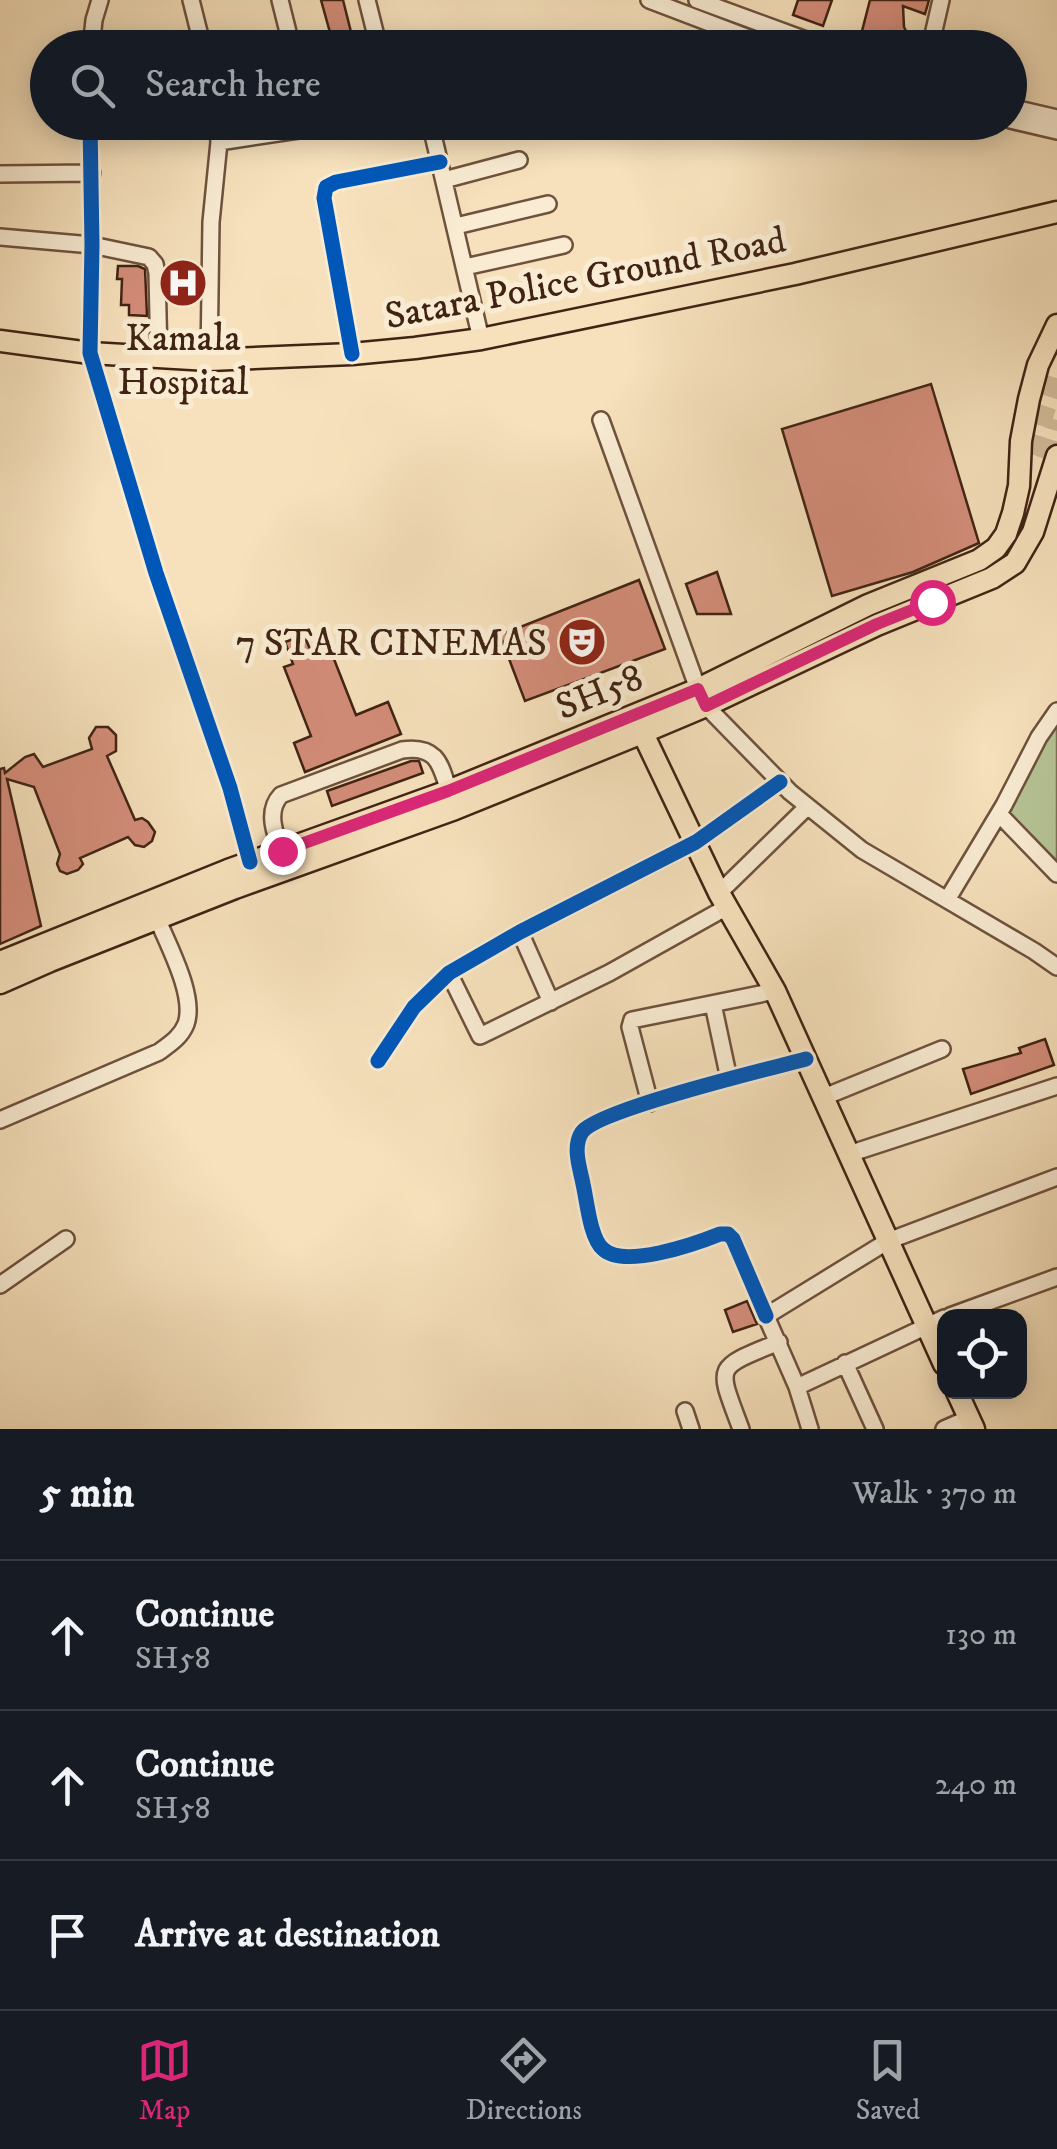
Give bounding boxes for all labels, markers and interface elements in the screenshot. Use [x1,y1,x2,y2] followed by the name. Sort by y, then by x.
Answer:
[30,30,1027,140] search box
[65,58,120,113] icon: search
[145,61,321,109] text: Search here
[381,217,790,341] street label: Satara Police Ground Road
[157,257,209,309] hospital icon: Kamala Hospital
[118,315,249,407] place label: Kamala Hospital
[910,580,956,626] route start
[556,616,608,668] theatre icon: 7 STAR CINEMAS
[236,620,547,668] place label: 7 STAR CINEMAS
[549,654,650,732] street label: SH58
[260,829,306,875] route end
[937,1309,1027,1399] map controls
[937,1309,1027,1399] button: locate
[40,1468,134,1520] text: 5 min
[852,1474,1017,1514] text: Walk · 370 m
[135,1591,274,1639] text: Continue
[40,1608,95,1663] icon: ahead
[945,1615,1017,1655] text: 130 m
[135,1639,210,1679] text: SH58
[135,1741,274,1789] text: Continue
[40,1758,95,1813] icon: ahead
[935,1765,1017,1805] text: 240 m
[135,1789,210,1829] text: SH58
[40,1908,95,1963] icon: arrive
[135,1911,440,1959] text: Arrive at destination
[137,2033,192,2128] tab: Map
[466,2033,582,2128] tab: Directions
[856,2033,920,2128] tab: Saved

